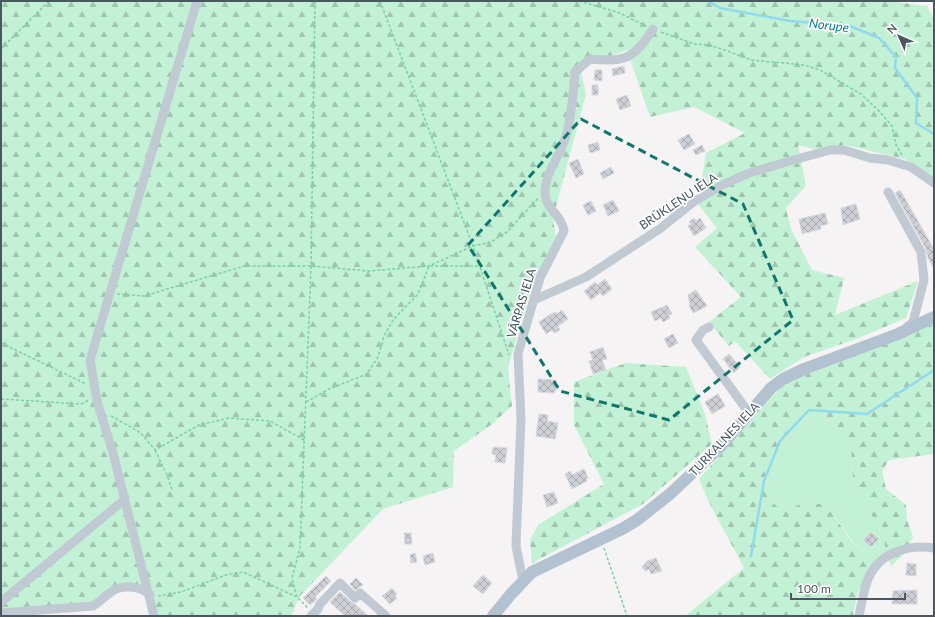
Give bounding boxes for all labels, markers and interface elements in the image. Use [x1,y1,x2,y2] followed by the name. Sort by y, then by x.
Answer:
[808,15,850,35] water label: Norupe
[879,16,919,56] north arrow
[884,21,899,36] text: N
[636,169,721,233] street label: BRŪKLEŅU IELA
[503,266,539,340] street label: VĀRPAS IELA
[686,398,763,479] street label: TURKALNES IELA
[791,575,905,601] scale bar
[797,581,831,596] text: 100 m

